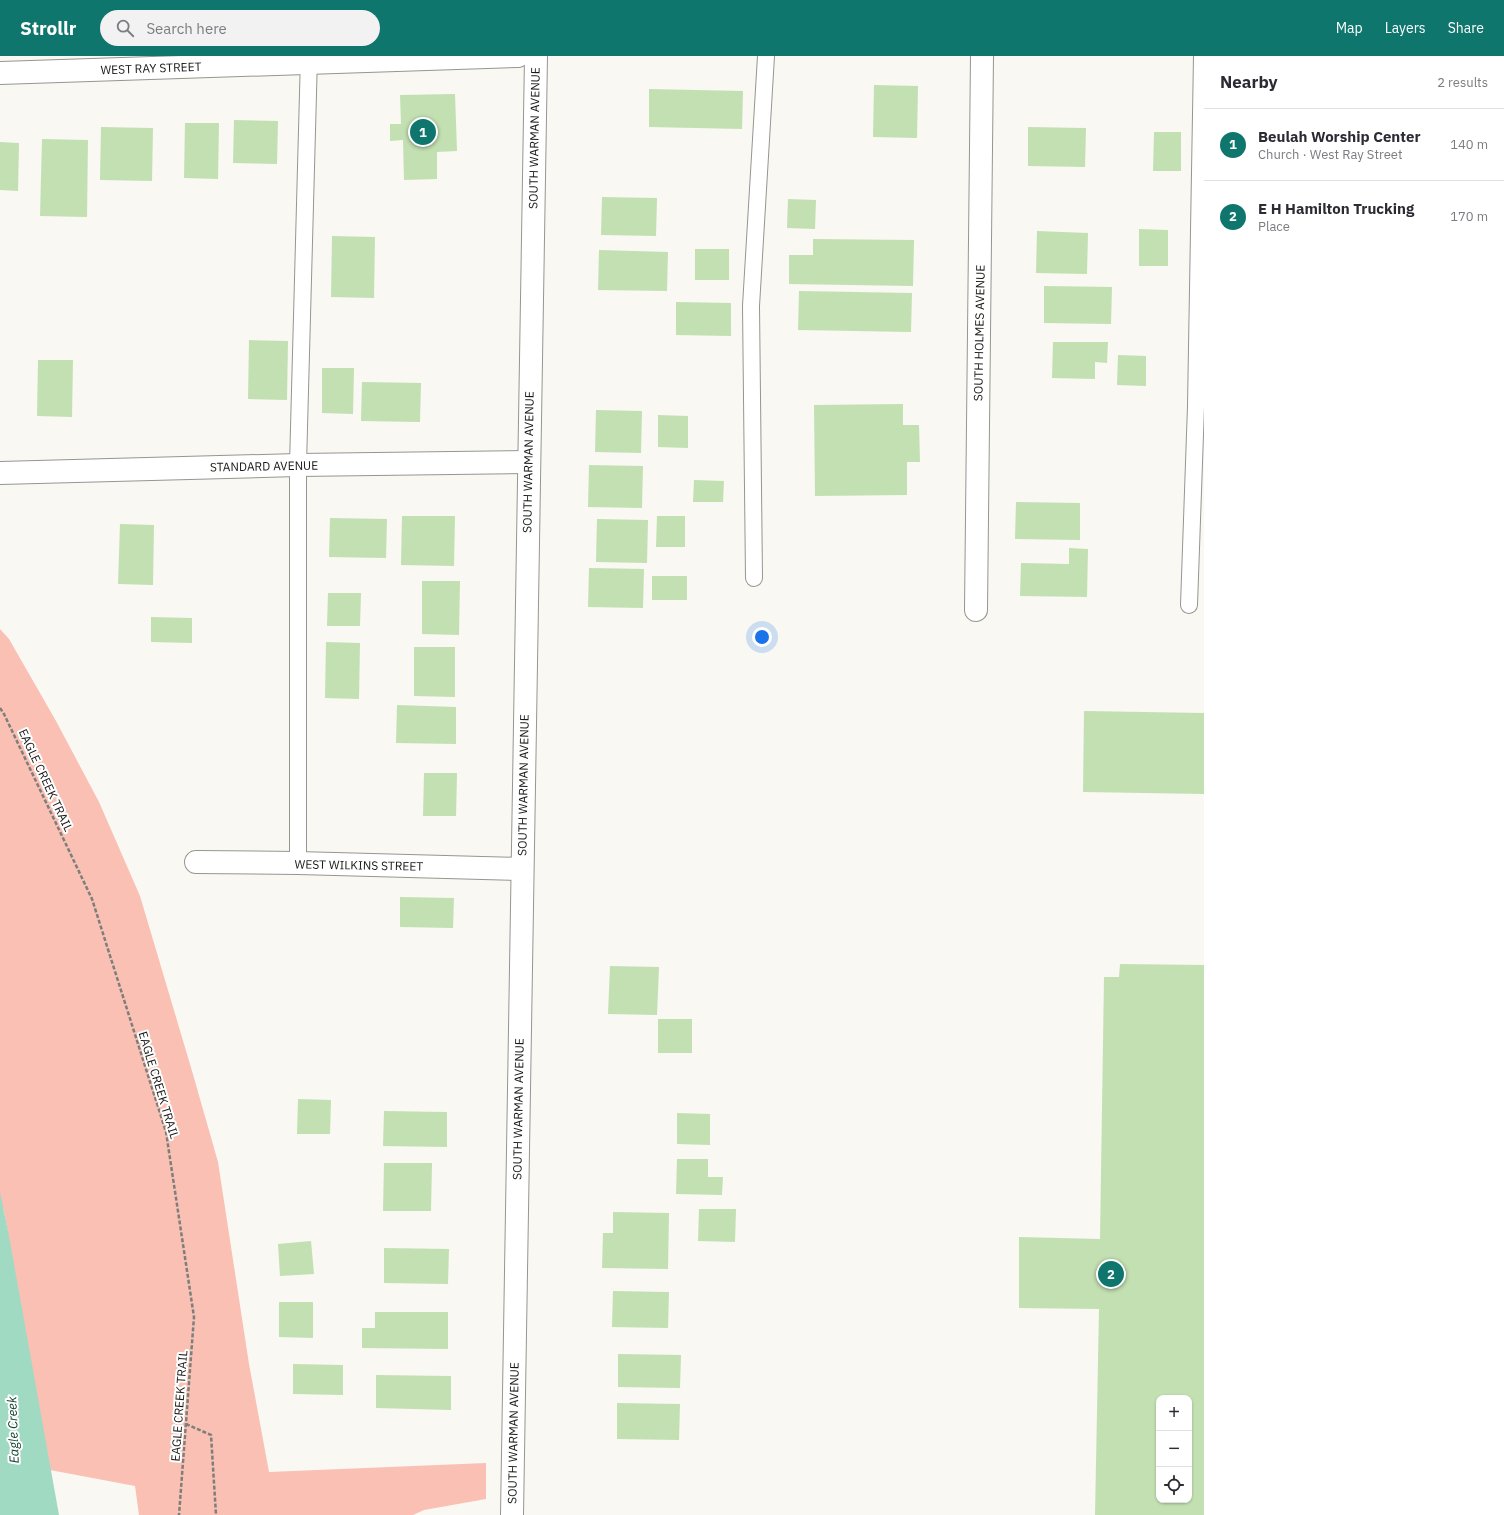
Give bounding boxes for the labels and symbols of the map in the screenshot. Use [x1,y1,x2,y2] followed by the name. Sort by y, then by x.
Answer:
[100,59,202,77] street label: WEST RAY STREET
[525,67,543,209] street label: SOUTH WARMAN AVENUE
[410,117,436,147] pin: 1
[970,265,988,401] street label: SOUTH HOLMES AVENUE
[519,391,537,533] street label: SOUTH WARMAN AVENUE
[210,458,318,474] street label: STANDARD AVENUE
[752,627,772,647] your location
[514,714,532,856] street label: SOUTH WARMAN AVENUE
[16,726,76,834] street label: EAGLE CREEK TRAIL
[295,856,424,874] street label: WEST WILKINS STREET
[136,1030,182,1140] street label: EAGLE CREEK TRAIL
[509,1038,527,1180] street label: SOUTH WARMAN AVENUE
[1098,1259,1124,1289] pin: 2
[168,1350,190,1462] street label: EAGLE CREEK TRAIL
[504,1362,522,1504] street label: SOUTH WARMAN AVENUE
[3,1396,23,1464] water label: Eagle Creek

